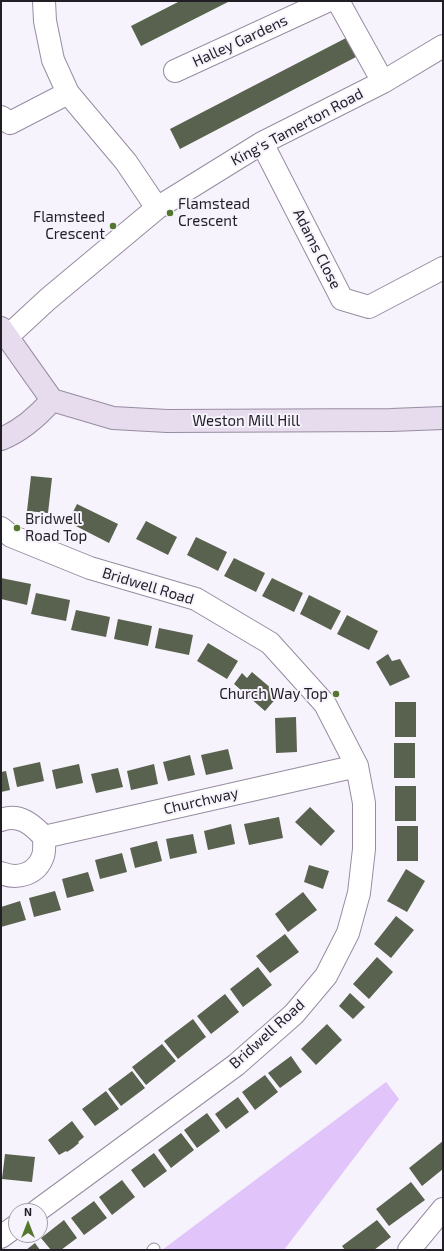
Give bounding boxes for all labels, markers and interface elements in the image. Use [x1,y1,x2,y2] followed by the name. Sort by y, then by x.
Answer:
[190,11,290,71] street label: Halley Gardens
[228,84,366,170] street label: King's Tamerton Road
[178,195,250,230] place label: Flamstead Crescent
[289,206,345,292] street label: Adams Close
[33,208,105,243] place label: Flamsteed Crescent
[165,208,175,218] marker: Flamstead Crescent
[108,221,118,231] marker: Flamsteed Crescent
[192,412,300,430] street label: Weston Mill Hill
[25,510,87,545] place label: Bridwell Road Top
[12,523,22,533] marker: Bridwell Road Top
[100,564,196,608] street label: Bridwell Road
[219,685,328,703] place label: Church Way Top
[331,689,341,699] marker: Church Way Top
[162,784,240,818] street label: Churchway
[226,996,308,1072] street label: Bridwell Road
[8,1203,48,1243] north arrow
[24,1205,32,1218] text: N

